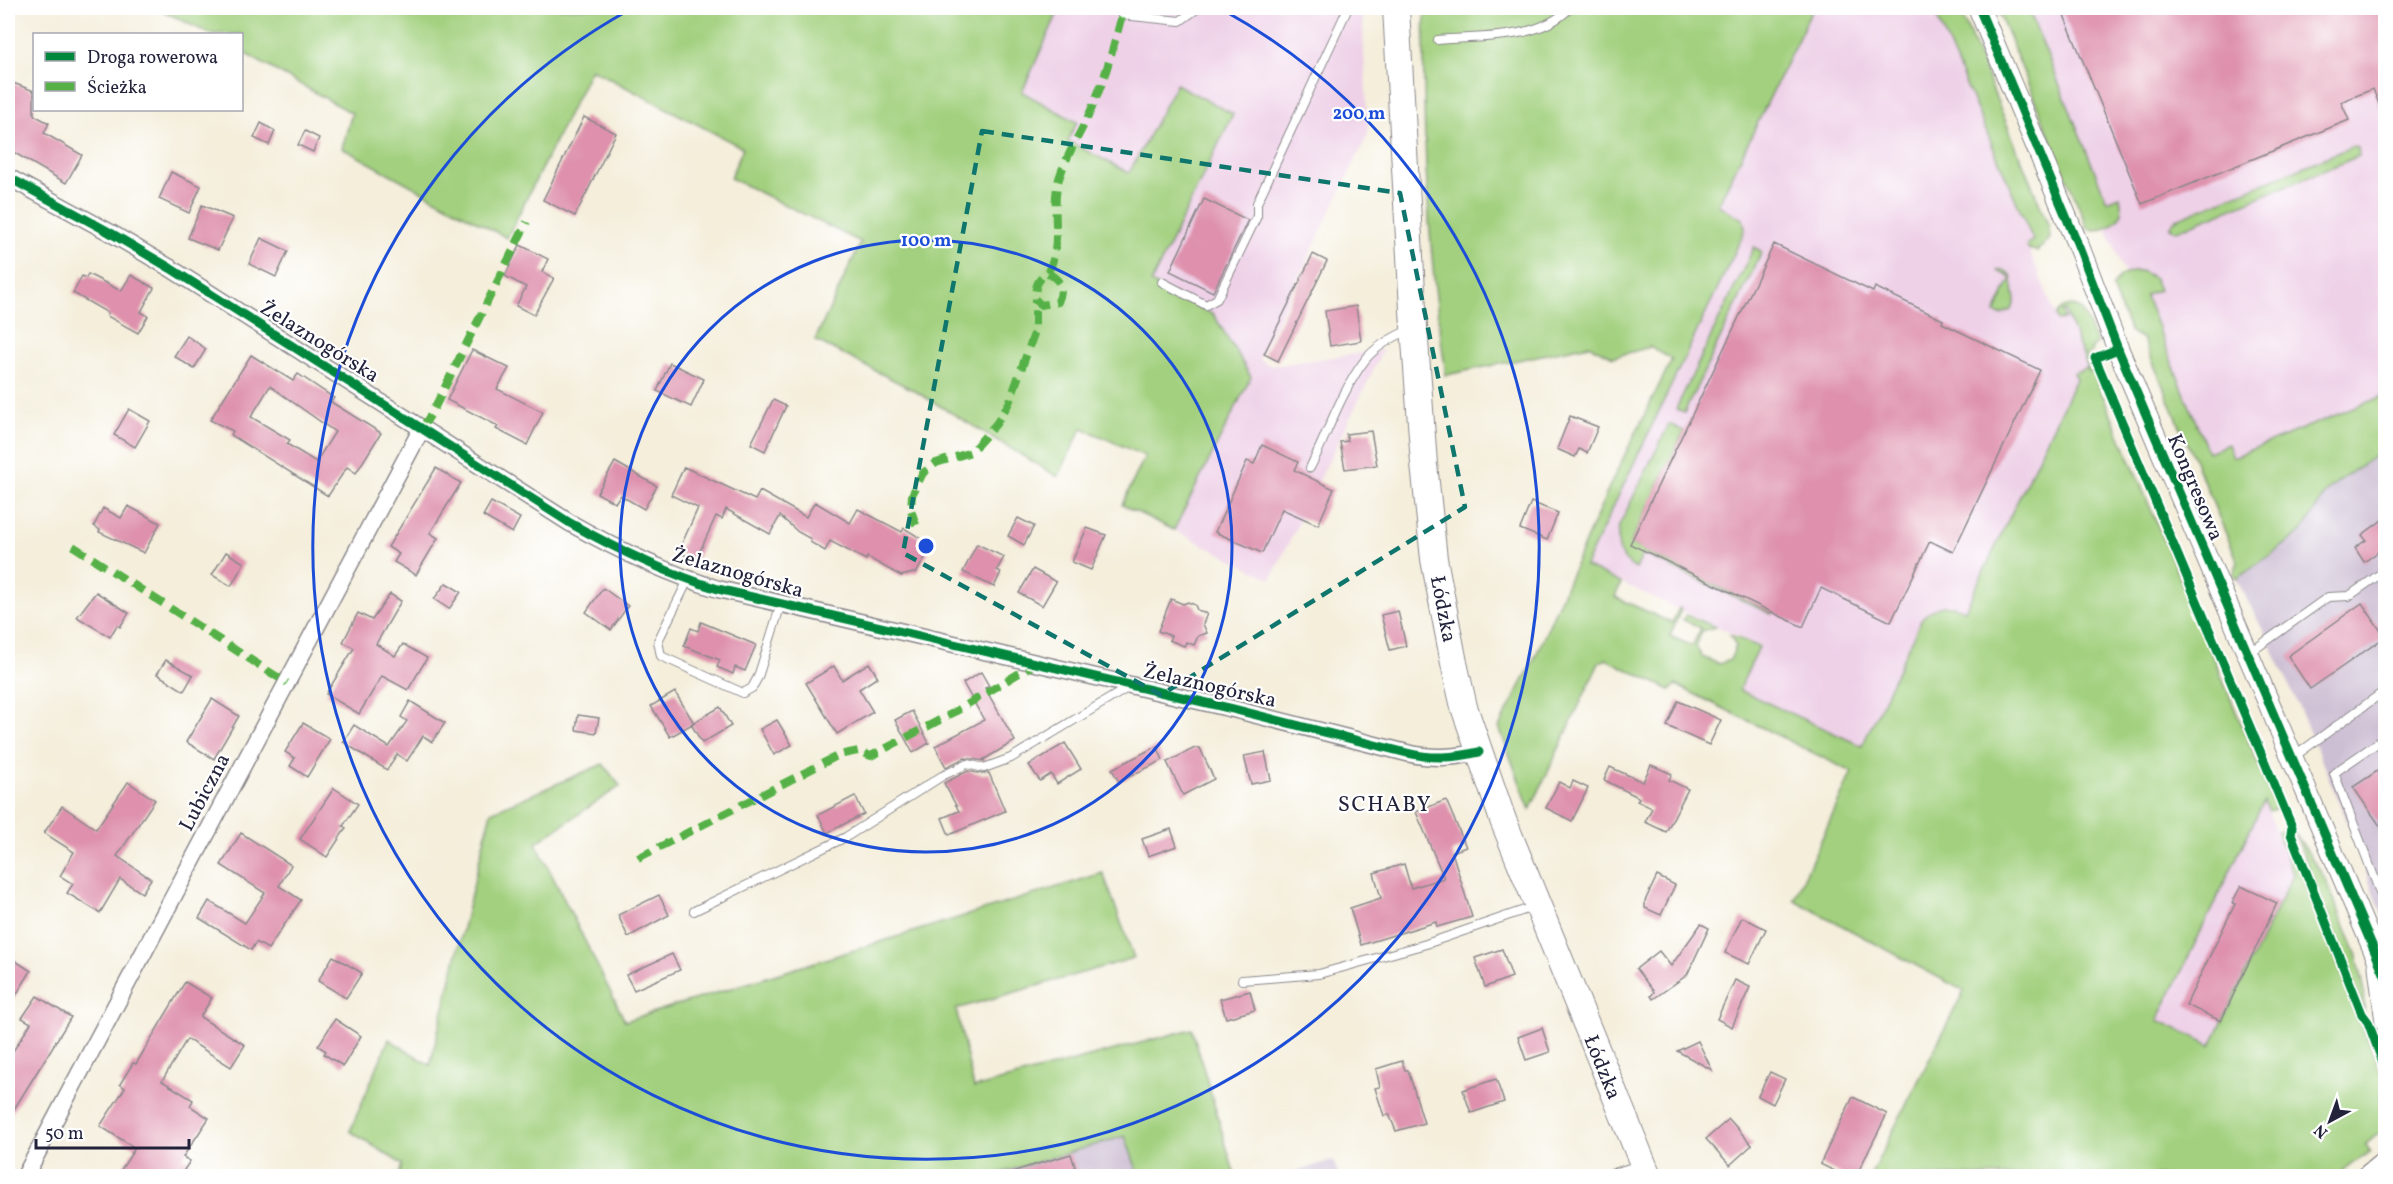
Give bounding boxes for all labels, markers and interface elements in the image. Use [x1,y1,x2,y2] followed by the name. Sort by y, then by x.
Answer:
[33,33,243,111] legend
[87,46,218,71] text: Droga rowerowa
[87,76,147,101] text: Ścieżka
[1333,102,1385,127] text: 200 m
[901,229,951,254] text: 100 m
[254,294,384,391] street label: Żelaznogórska
[2159,430,2230,545] street label: Kongresowa
[916,536,936,556] centre of rings
[668,541,807,606] street label: Żelaznogórska
[1422,574,1463,645] street label: Łódzka
[1140,657,1279,716] street label: Żelaznogórska
[173,749,238,837] street label: Lubiczna
[1338,790,1432,821] district label: SCHABY
[1576,1031,1628,1104] street label: Łódzka
[2300,1091,2360,1151] north arrow
[36,1112,189,1150] scale bar
[2310,1118,2333,1143] text: N
[45,1122,84,1147] text: 50 m

